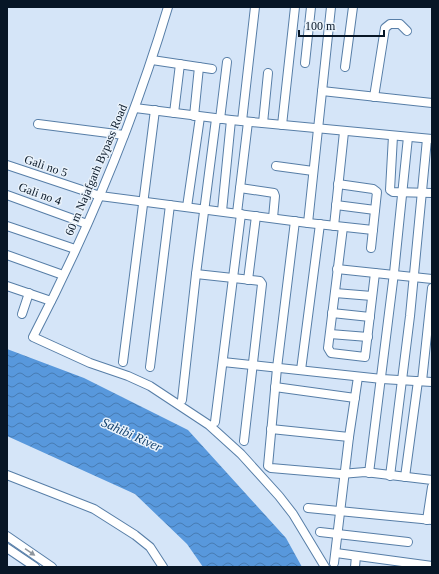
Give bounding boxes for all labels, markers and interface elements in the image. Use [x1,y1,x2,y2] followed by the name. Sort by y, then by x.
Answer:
[299,12,384,38] scale bar
[305,19,336,33] text: 100 m
[62,102,130,238] street label: 60 m Najafgarh Bypass Road
[23,152,69,180] street label: Gali no 5
[17,180,63,208] street label: Gali no 4
[99,414,165,455] water label: Sahibi River
[24,548,35,556] one-way arrow

